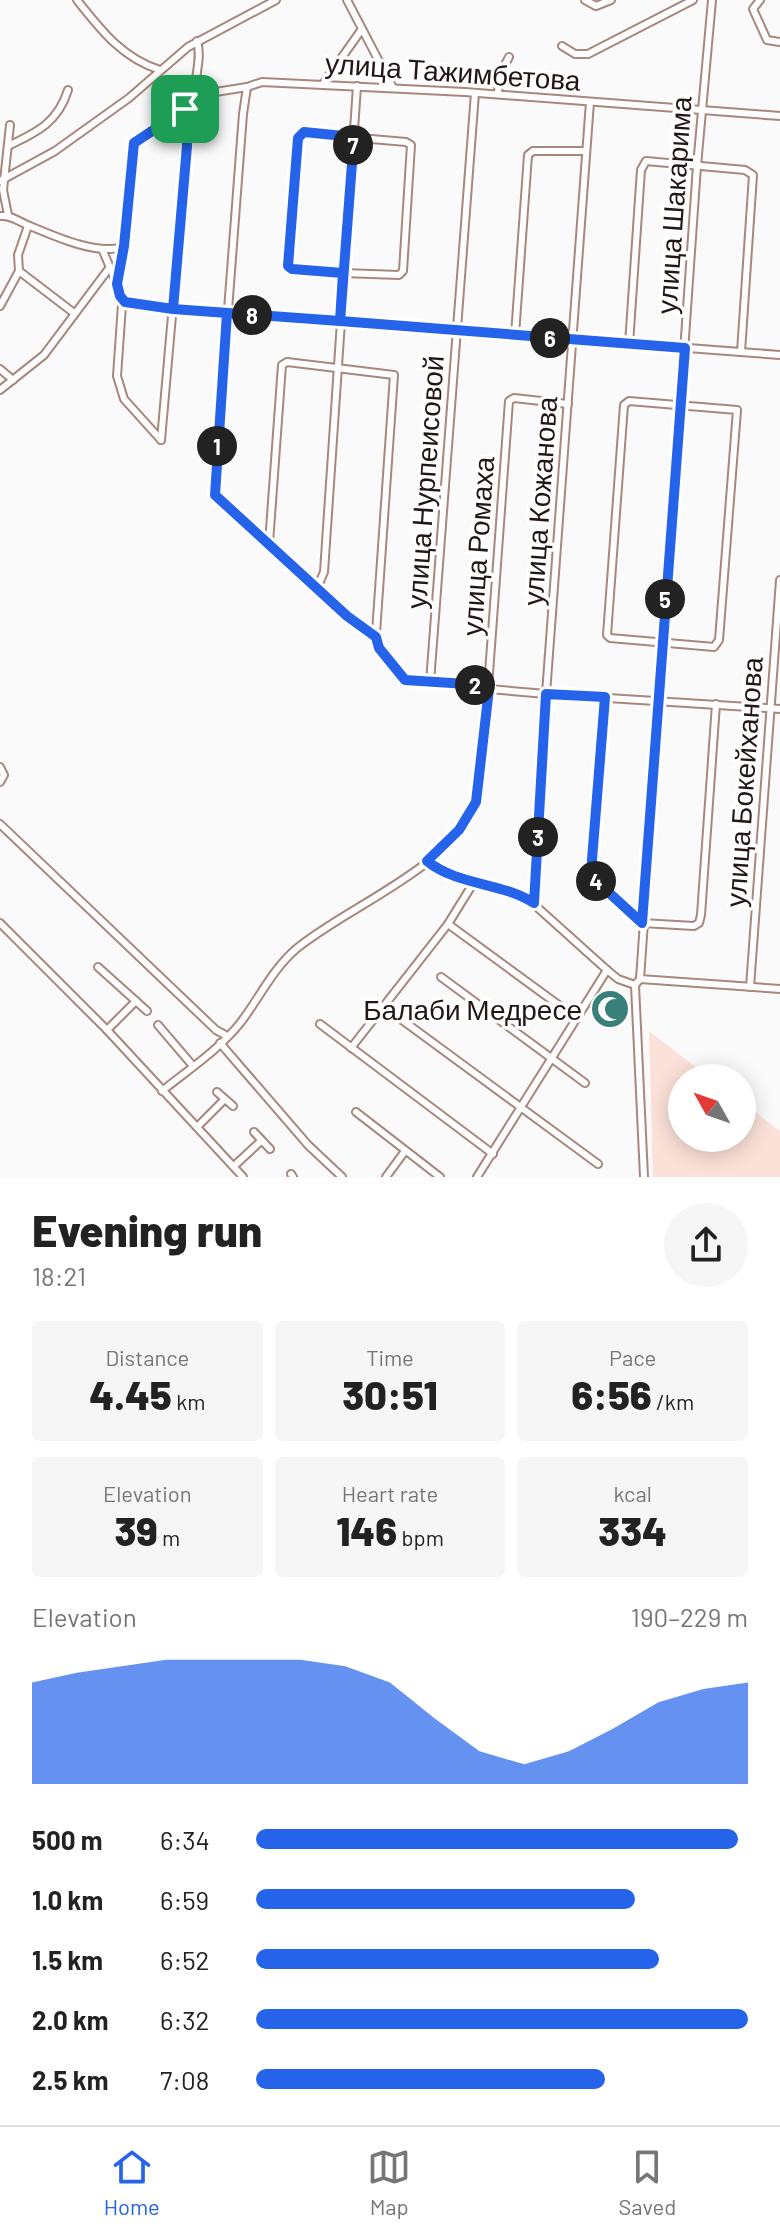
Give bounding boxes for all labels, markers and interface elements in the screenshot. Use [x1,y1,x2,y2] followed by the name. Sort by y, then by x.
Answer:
[324,45,582,97] street label: улица Тажимбетова
[151,75,219,143] pin
[163,87,207,131] icon: arrive
[648,95,698,315] street label: улица Шакарима
[333,125,373,165] pin: 7
[348,132,358,158] text: 7
[232,295,272,335] pin: 8
[246,302,258,328] text: 8
[530,318,570,358] pin: 6
[544,325,556,351] text: 6
[398,354,450,610] street label: улица Нурпеисовой
[515,395,563,607] street label: улица Кожанова
[197,426,237,466] pin: 1
[213,433,221,459] text: 1
[454,455,500,637] street label: улица Ромаха
[645,579,685,619] pin: 5
[659,586,671,612] text: 5
[717,655,769,908] street label: улица Бокейханова
[455,665,495,705] pin: 2
[469,672,481,698] text: 2
[518,817,558,857] pin: 3
[532,824,544,850] text: 3
[576,861,616,901] pin: 4
[589,868,603,894] text: 4
[589,988,631,1030] mosque icon: Балаби Медресе
[363,992,582,1026] place label: Балаби Медресе
[668,1064,756,1152] north arrow
[668,1064,756,1152] map controls
[32,1203,262,1256] text: Evening run
[664,1203,748,1287] button: share
[32,1260,86,1291] text: 18:21
[105,1344,189,1370] text: Distance
[366,1344,414,1370] text: Time
[609,1344,656,1370] text: Pace
[89,1370,172,1418] text: 4.45
[342,1370,438,1418] text: 30:51
[571,1370,652,1418] text: 6:56
[172,1388,205,1414] text: km
[652,1388,694,1414] text: /km
[103,1480,192,1506] text: Elevation
[342,1480,438,1506] text: Heart rate
[613,1480,652,1506] text: kcal
[114,1506,158,1554] text: 39
[336,1506,397,1554] text: 146
[598,1506,667,1554] text: 334
[158,1524,180,1550] text: m
[397,1524,444,1550] text: bpm
[32,1601,137,1632] text: Elevation
[631,1601,748,1632] text: 190–229 m
[32,1824,103,1855] text: 500 m
[160,1824,210,1855] text: 6:34
[32,1884,103,1915] text: 1.0 km
[160,1884,209,1915] text: 6:59
[32,1944,103,1975] text: 1.5 km
[160,1944,210,1975] text: 6:52
[32,2004,109,2035] text: 2.0 km
[160,2004,210,2035] text: 6:32
[32,2064,108,2095] text: 2.5 km
[160,2064,209,2095] text: 7:08
[104,2145,160,2219] tab: Home
[367,2145,411,2219] tab: Map
[619,2145,676,2219] tab: Saved

